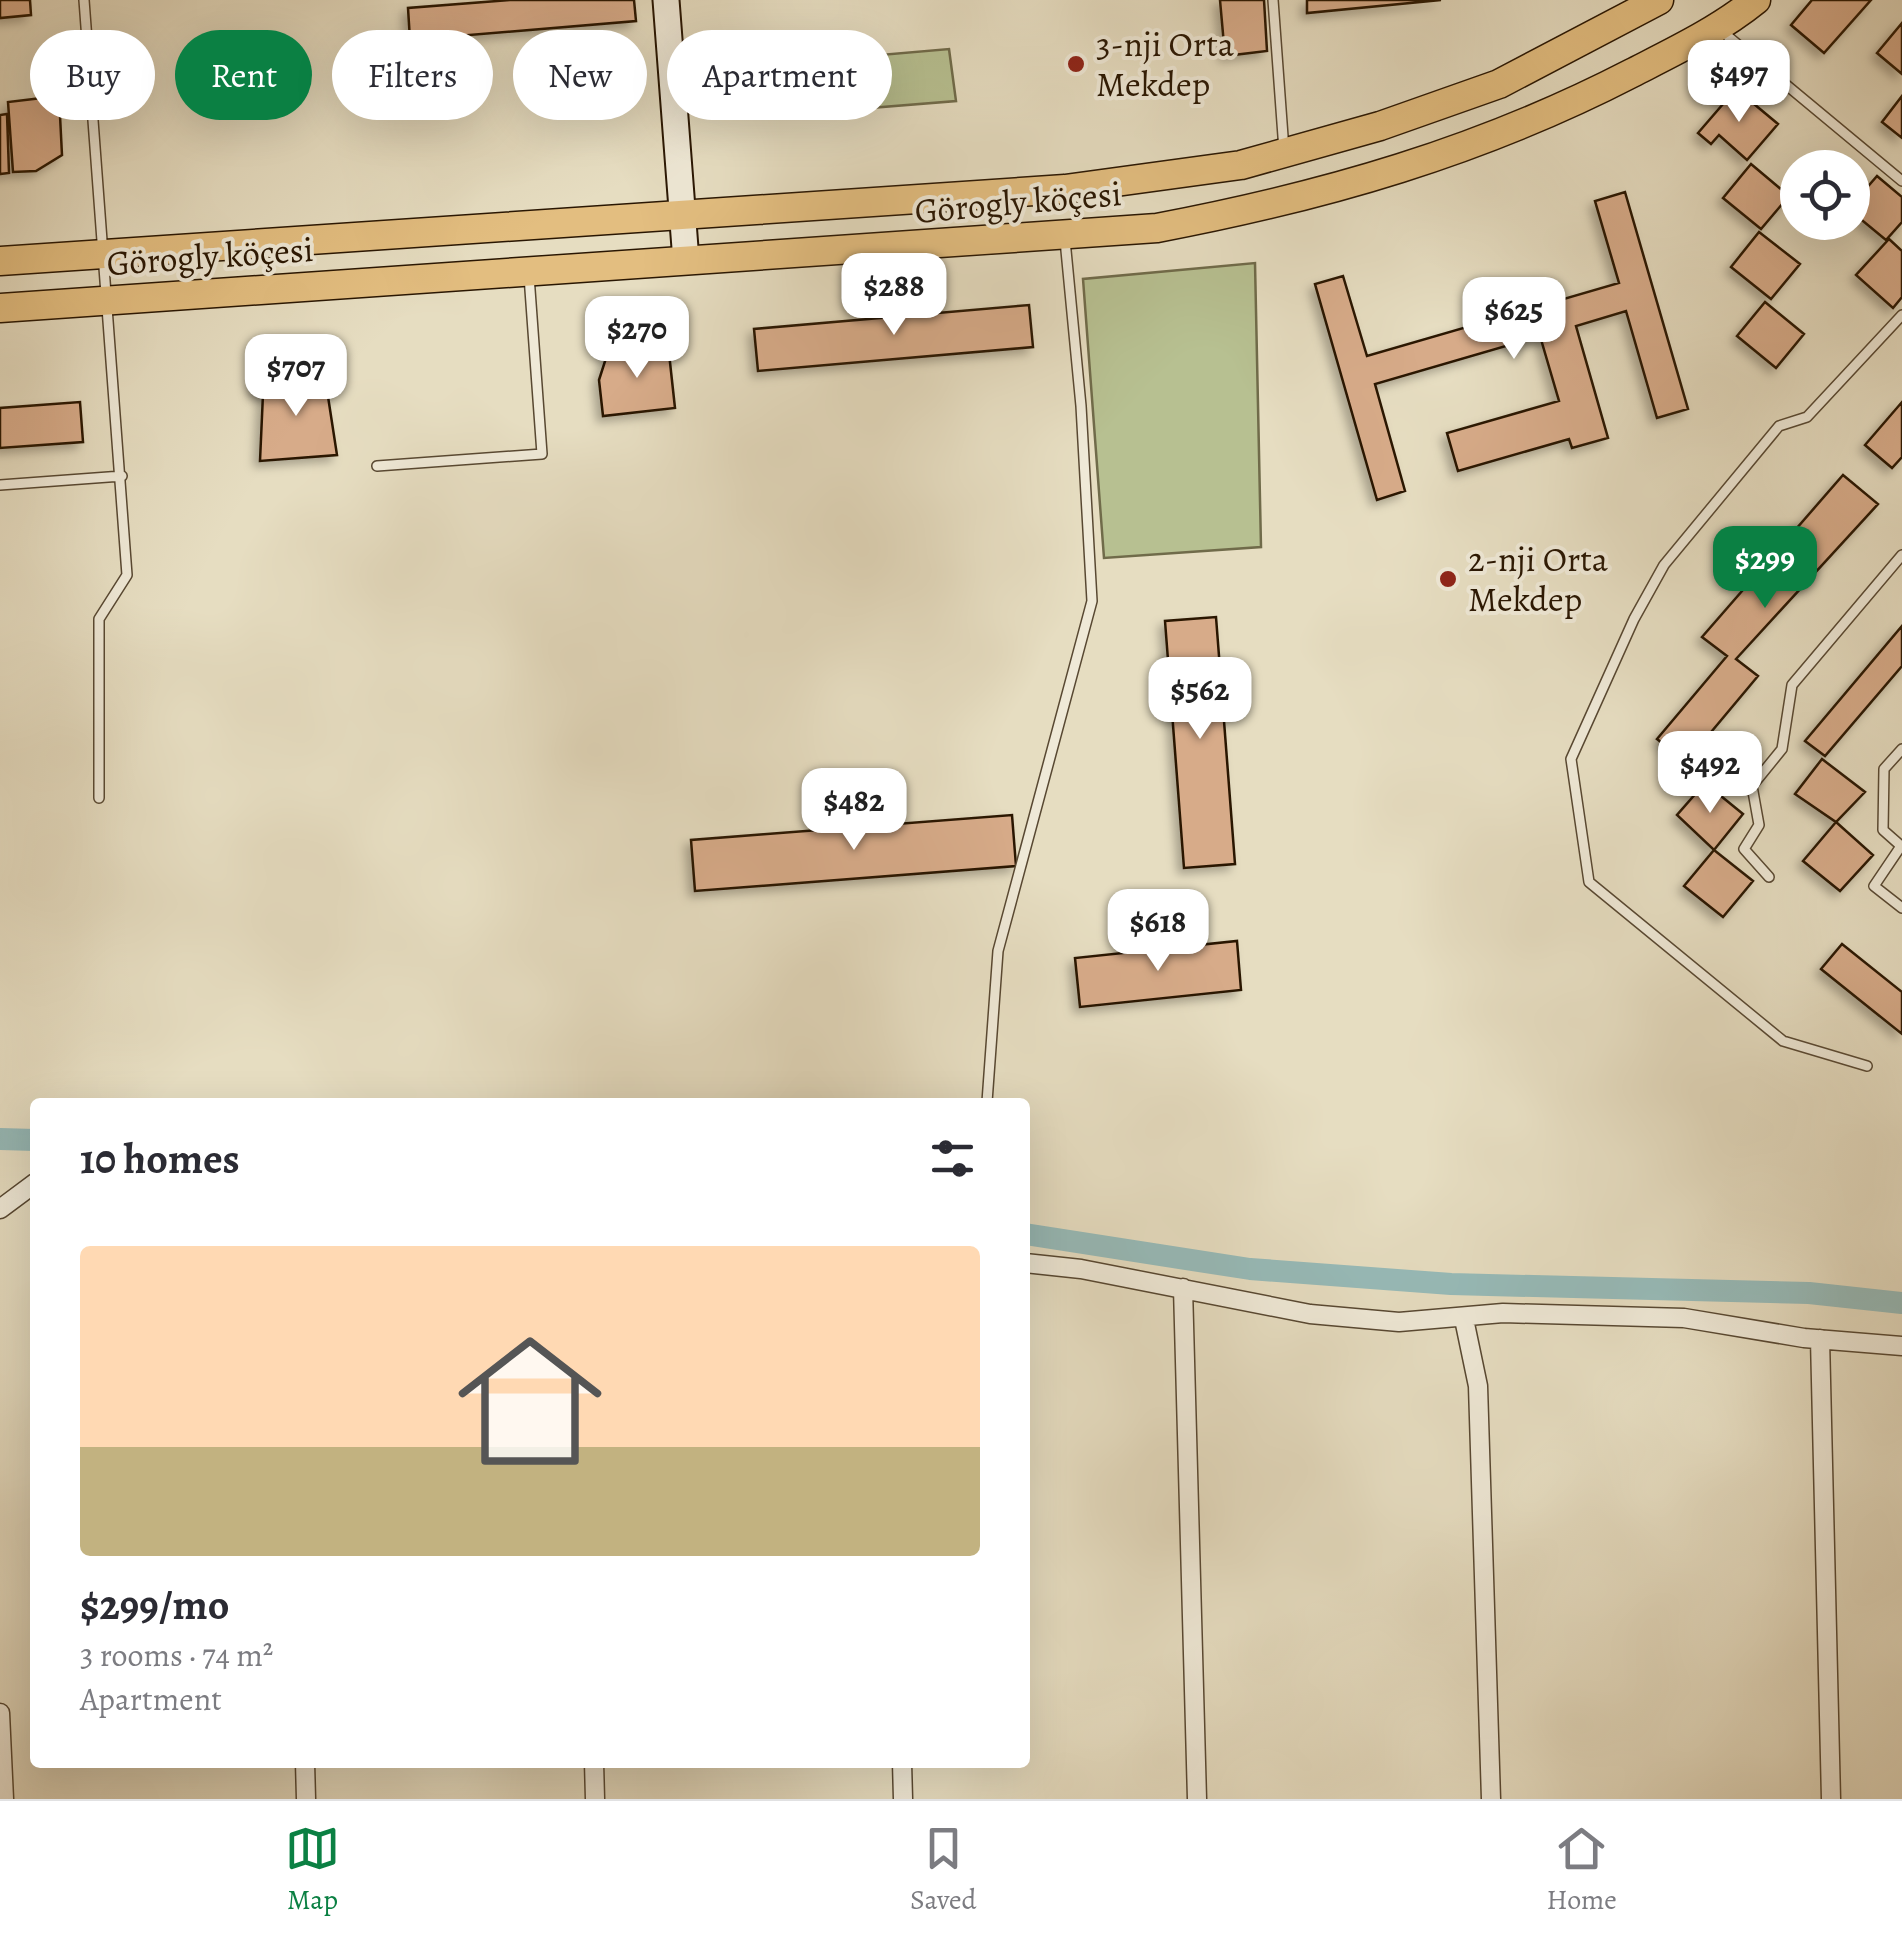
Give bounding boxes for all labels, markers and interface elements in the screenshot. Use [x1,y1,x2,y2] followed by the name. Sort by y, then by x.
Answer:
[1096,20,1235,108] place label: 3-nji Orta Mekdep
[30,30,155,120] chip: Buy
[175,30,312,120] chip: Rent
[332,30,493,120] chip: Filters
[513,30,647,120] chip: New
[667,30,892,120] chip: Apartment
[1680,40,1798,125] pin: $497
[1710,50,1768,94] text: $497
[1065,53,1087,75] marker: 3-nji Orta Mekdep
[1780,150,1870,240] map controls
[1780,150,1870,240] button: locate
[913,169,1123,235] street label: Görogly köçesi
[105,225,315,287] street label: Görogly köçesi
[835,253,953,338] pin: $288
[863,263,925,307] text: $288
[1455,277,1573,362] pin: $625
[1485,287,1543,331] text: $625
[578,296,696,381] pin: $270
[607,306,667,350] text: $270
[237,334,355,419] pin: $707
[267,344,325,388] text: $707
[1706,526,1824,611] pin: $299
[1468,535,1609,623] place label: 2-nji Orta Mekdep
[1735,536,1795,580] text: $299
[1437,568,1459,590] marker: 2-nji Orta Mekdep
[1141,657,1259,742] pin: $562
[1171,667,1229,711] text: $562
[1651,731,1769,816] pin: $492
[1680,741,1740,785] text: $492
[795,768,913,853] pin: $482
[824,778,884,822] text: $482
[1099,889,1217,974] pin: $618
[1130,899,1186,943] text: $618
[80,1130,240,1187] text: 10 homes
[925,1131,980,1186] icon: filters
[440,1311,620,1491] icon: home
[80,1576,229,1633] text: $299/mo
[80,1633,273,1677] text: 3 rooms · 74 m²
[80,1677,222,1721] text: Apartment
[285,1821,340,1919] tab: Map
[910,1821,977,1919] tab: Saved
[1547,1821,1617,1919] tab: Home

